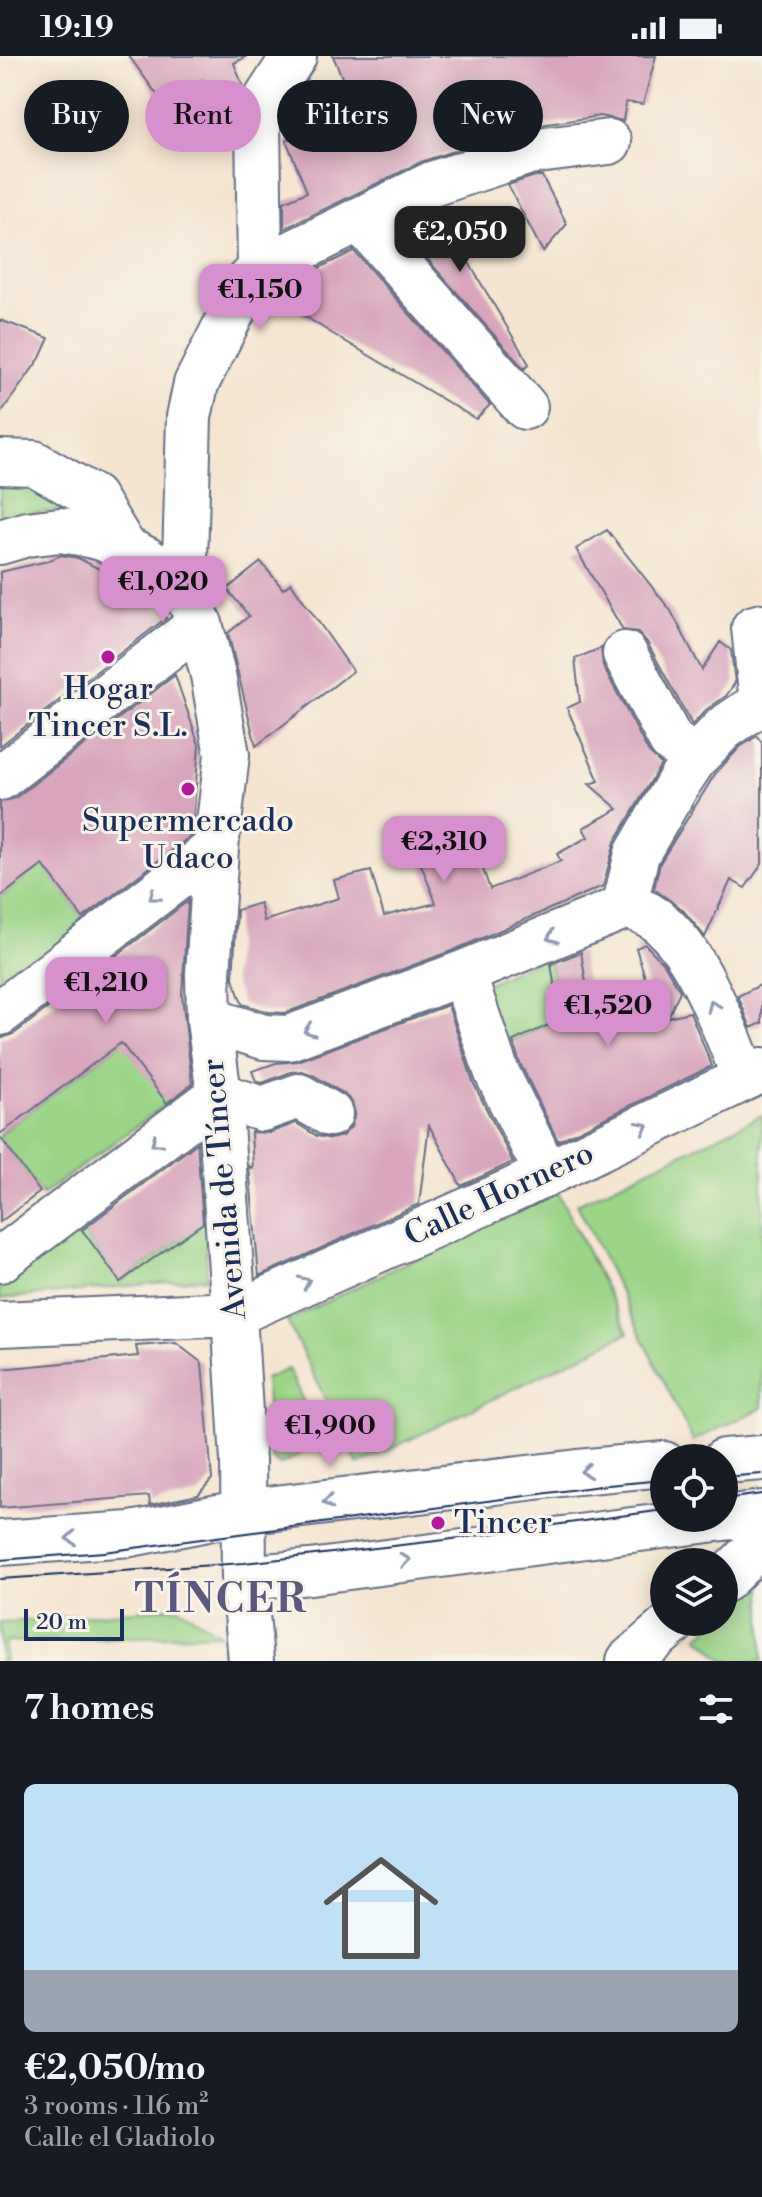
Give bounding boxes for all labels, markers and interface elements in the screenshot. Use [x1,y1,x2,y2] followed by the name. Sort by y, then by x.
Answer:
[40,9,114,47] text: 19:19
[24,80,129,152] chip: Buy
[145,80,261,152] chip: Rent
[277,80,417,152] chip: Filters
[433,80,543,152] chip: New
[395,206,525,274] pin: €2,050
[412,216,508,248] text: €2,050
[195,264,325,332] pin: €1,150
[217,274,303,306] text: €1,150
[98,556,228,624] pin: €1,020
[117,566,209,598] text: €1,020
[99,648,117,666] marker: Hogar Tincer S.L.
[28,669,188,746] place label: Hogar Tincer S.L.
[179,780,197,798] marker: Supermercado Udaco
[82,801,294,878] place label: Supermercado Udaco
[379,816,509,884] pin: €2,310
[401,826,487,858] text: €2,310
[148,886,163,900] one-way arrow
[545,927,560,943] one-way arrow
[41,957,171,1025] pin: €1,210
[64,967,148,999] text: €1,210
[543,980,673,1048] pin: €1,520
[564,990,653,1022] text: €1,520
[707,1000,723,1015] one-way arrow
[303,1020,317,1037] one-way arrow
[193,1057,255,1322] street label: Avenida de Tíncer
[635,1121,650,1137] one-way arrow
[151,1132,165,1146] one-way arrow
[398,1133,600,1255] street label: Calle Hornero
[297,1276,311,1292] one-way arrow
[265,1400,395,1468] pin: €1,900
[284,1410,376,1442] text: €1,900
[650,1444,738,1636] map controls
[650,1444,738,1532] button: locate
[579,1462,592,1479] one-way arrow
[321,1494,334,1511] one-way arrow
[454,1503,552,1543] place label: Tincer
[429,1514,447,1532] marker: Tincer
[64,1529,77,1546] one-way arrow
[650,1548,738,1636] button: layers
[399,1551,412,1568] one-way arrow
[135,1571,307,1625] district label: TÍNCER
[24,1605,124,1641] scale bar
[36,1609,87,1636] text: 20 m
[694,1687,738,1731] icon: filters
[24,1688,154,1730] text: 7 homes
[309,1836,453,1980] icon: home
[24,2048,206,2090] text: €2,050/mo
[24,2090,208,2122] text: 3 rooms · 116 m²
[24,2122,215,2154] text: Calle el Gladiolo

